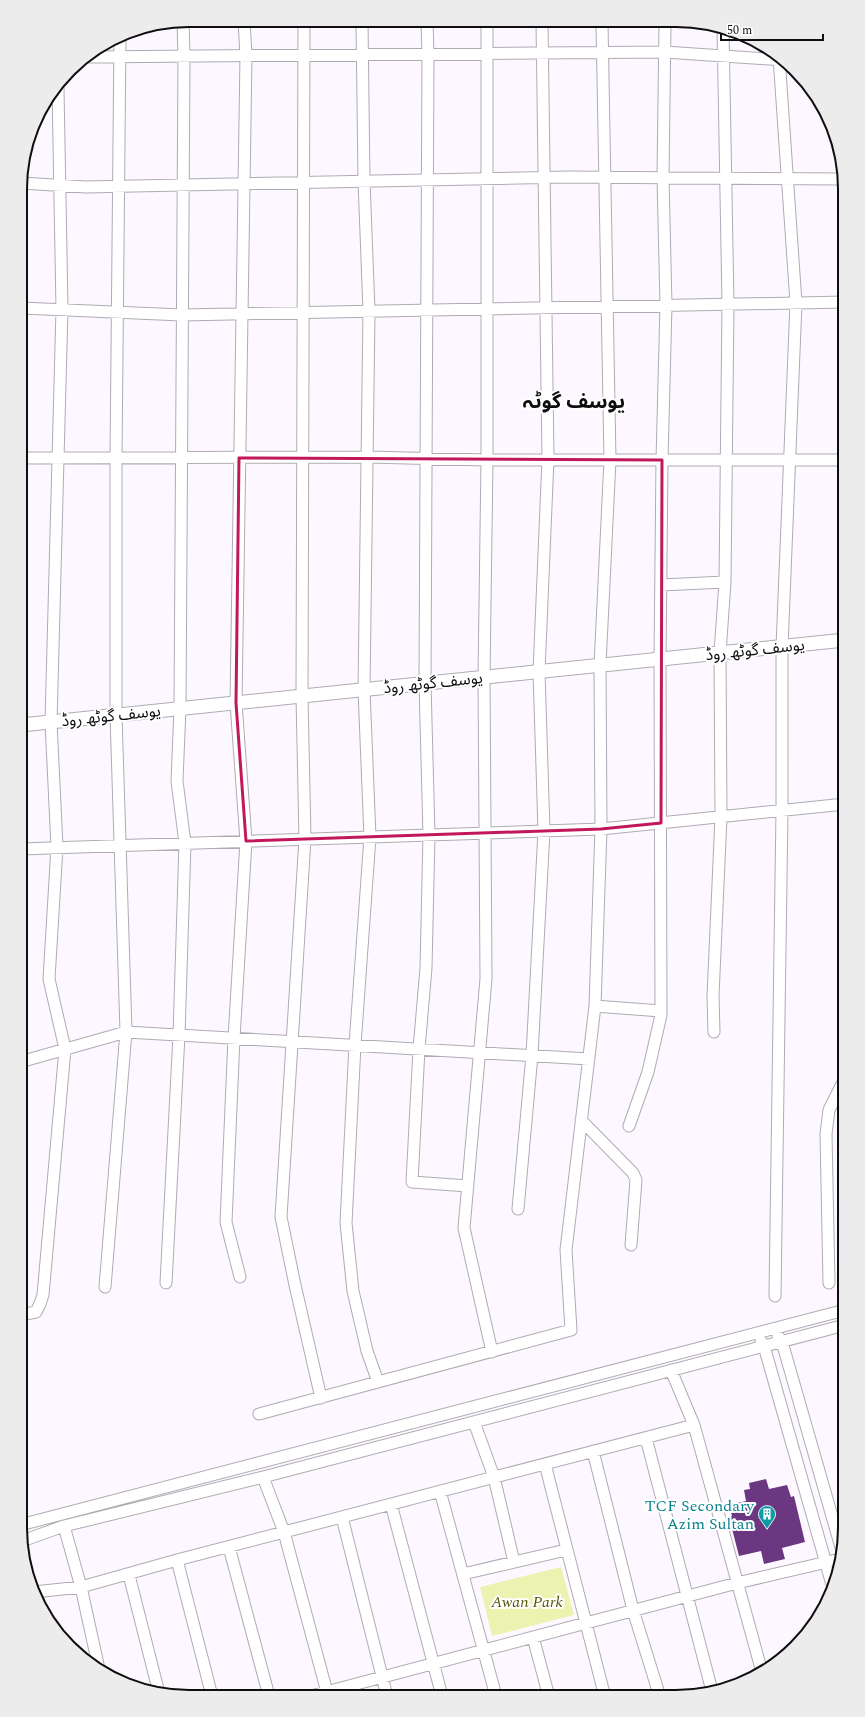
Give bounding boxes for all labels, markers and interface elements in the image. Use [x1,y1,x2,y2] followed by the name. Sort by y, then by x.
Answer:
[721,16,823,42] scale bar
[727,21,752,40] text: 50 m
[523,387,625,417] district label: یوسف گوٹہ
[704,633,806,667] street label: یوسف گوٹھ روڈ
[382,666,484,700] street label: یوسف گوٹھ روڈ
[60,699,162,733] street label: یوسف گوٹھ روڈ
[645,1494,755,1536] place label: TCF Secondary Azim Sultan
[757,1504,777,1529] building icon: TCF Secondary Azim Sultan
[490,1590,563,1614] park label: Awan Park

